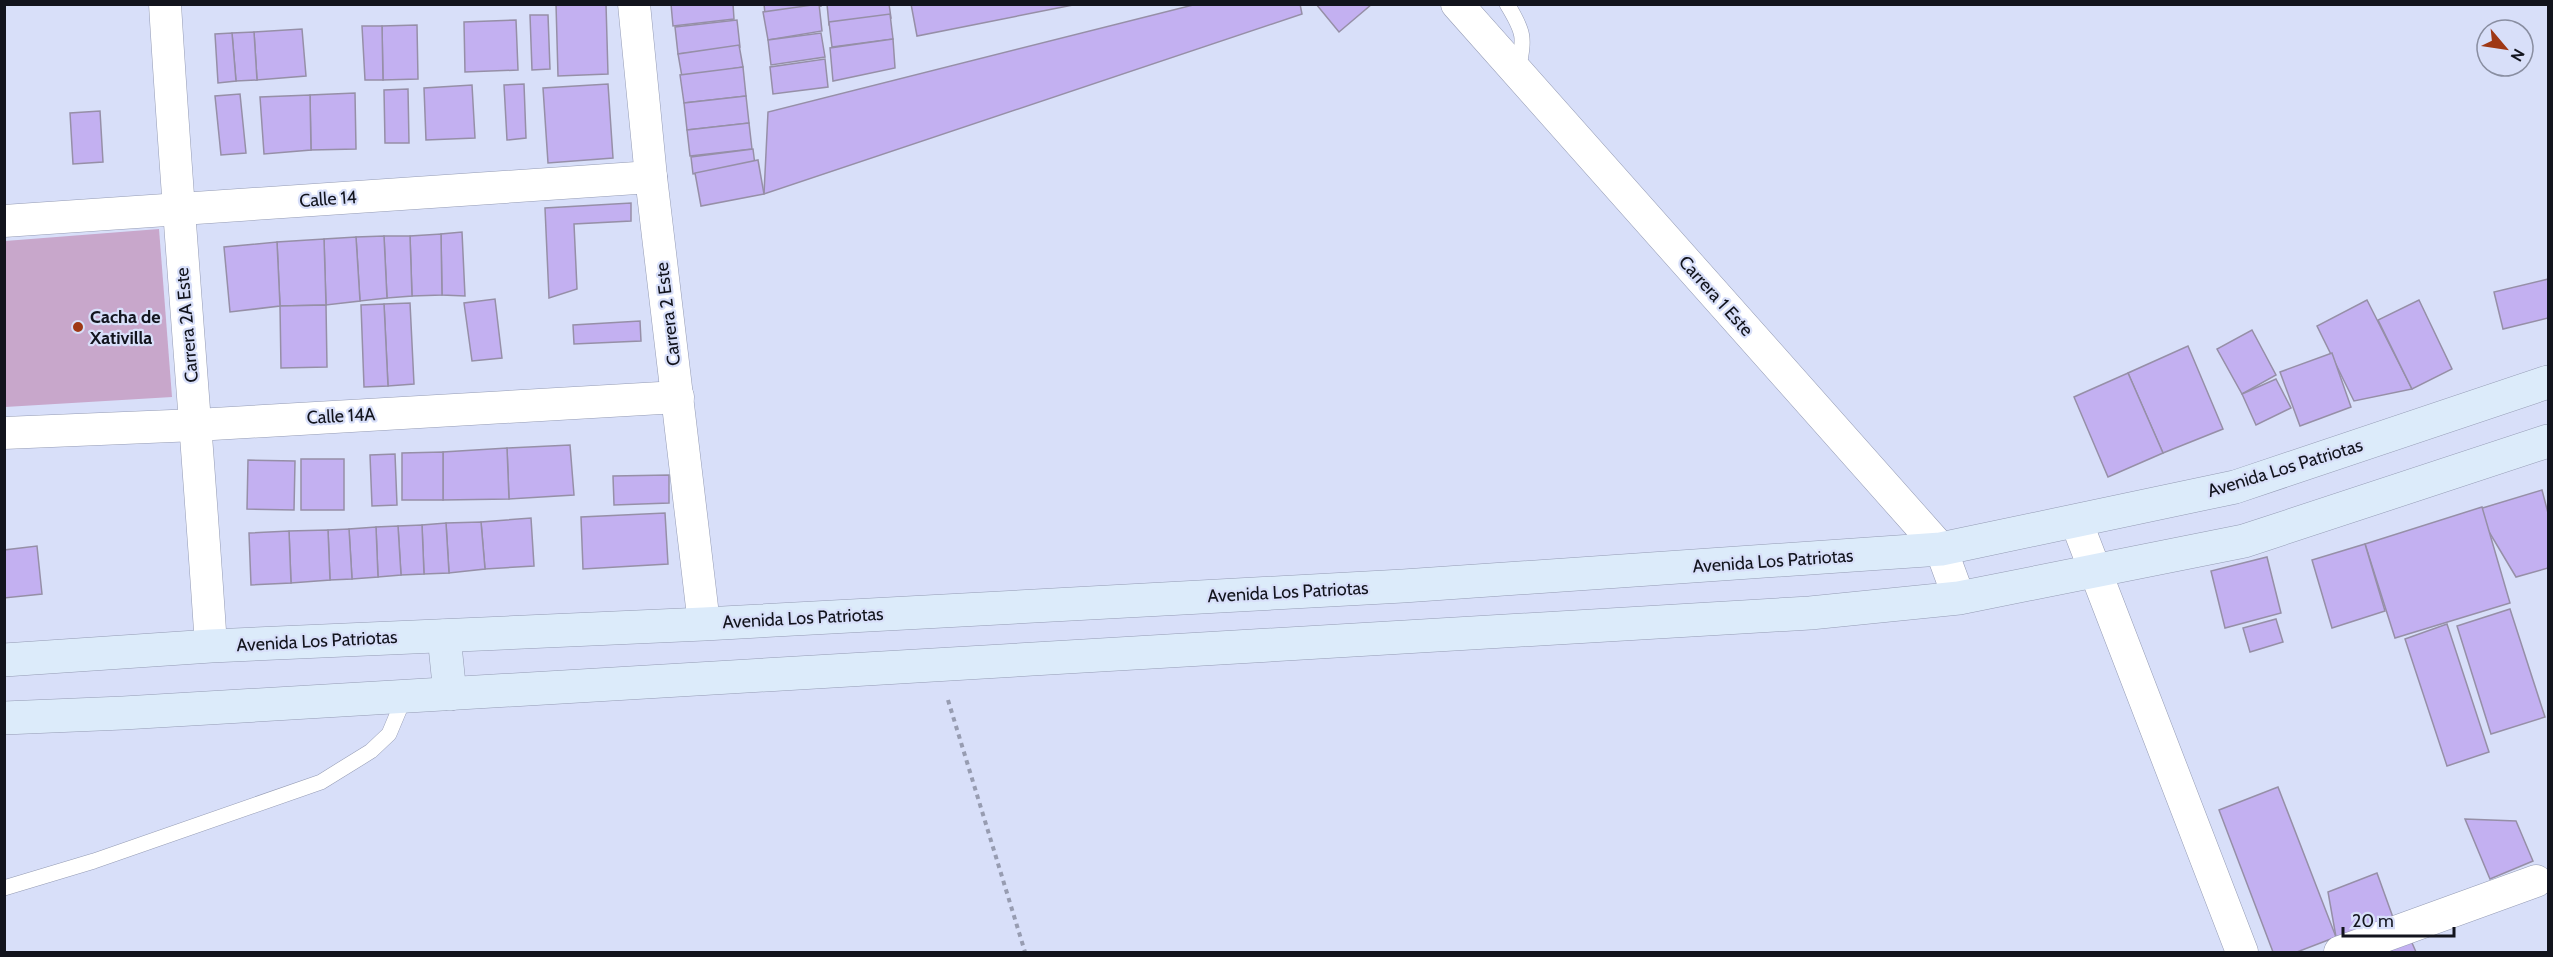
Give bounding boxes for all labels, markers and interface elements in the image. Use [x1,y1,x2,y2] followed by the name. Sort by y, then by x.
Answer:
[2475,18,2535,78] north arrow
[2507,45,2529,65] text: N
[298,186,358,212] street label: Calle 14
[1674,251,1758,341] street label: Carrera 1 Este
[651,261,685,367] street label: Carrera 2 Este
[171,267,203,383] street label: Carrera 2A Este
[89,306,161,349] place label: Cacha de Xativilla
[71,320,85,334] marker: Cacha de Xativilla
[306,403,376,429] street label: Calle 14A
[2205,434,2365,502] street label: Avenida Los Patriotas
[1692,544,1854,578] street label: Avenida Los Patriotas
[1207,577,1369,607] street label: Avenida Los Patriotas
[722,603,884,633] street label: Avenida Los Patriotas
[236,626,398,656] street label: Avenida Los Patriotas
[2343,900,2454,938] scale bar
[2352,910,2394,932] text: 20 m

